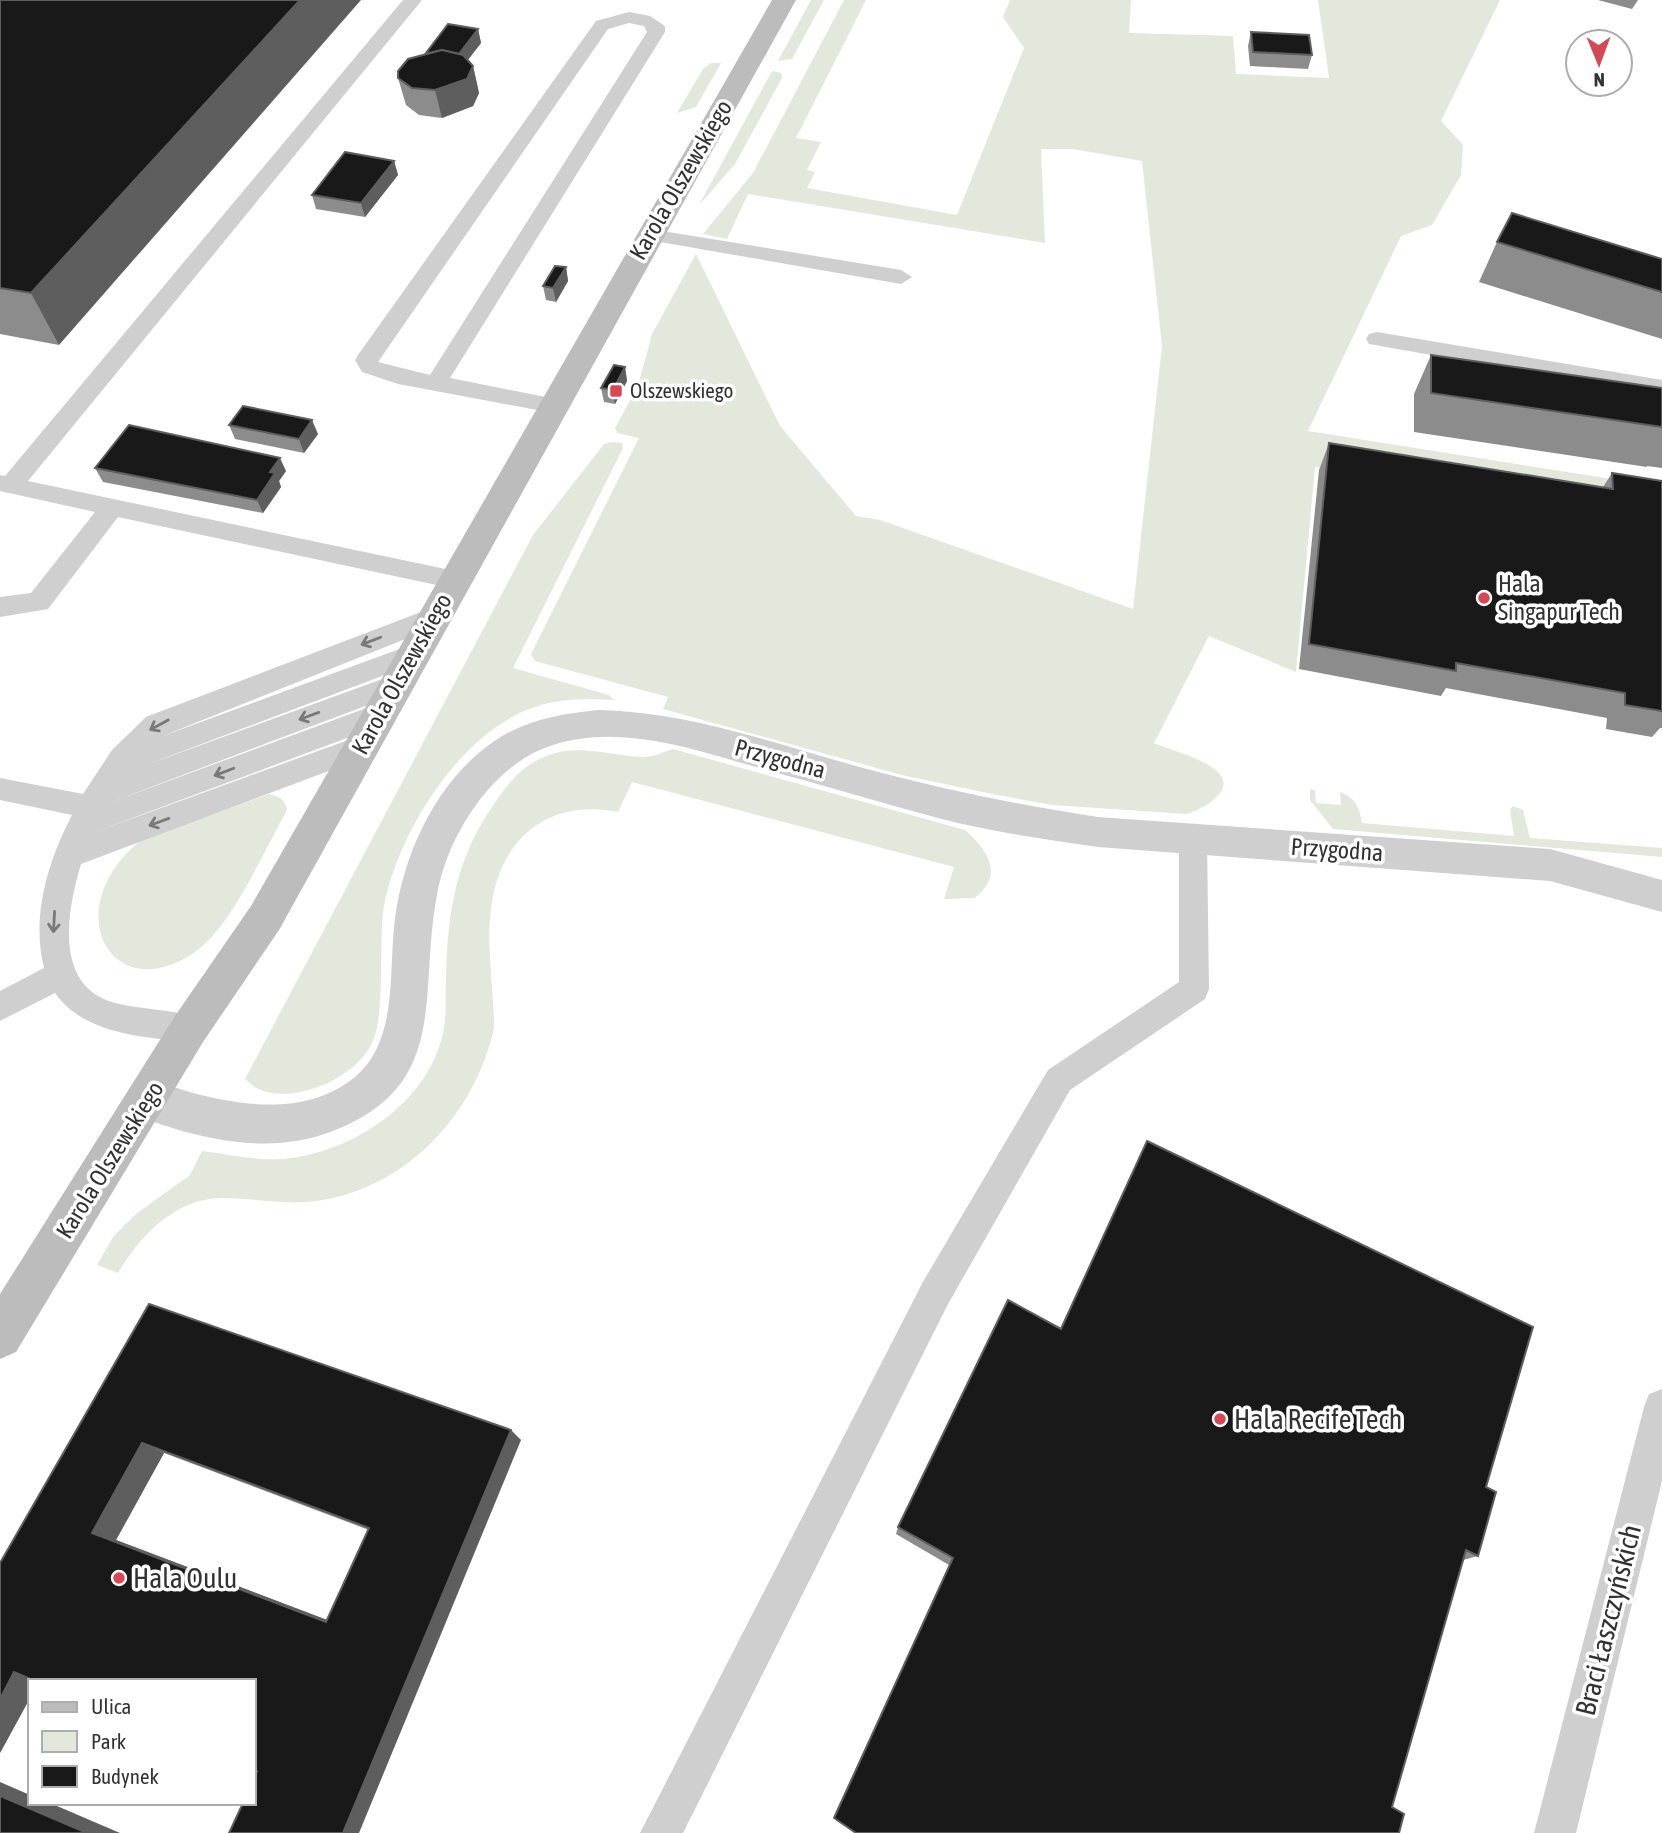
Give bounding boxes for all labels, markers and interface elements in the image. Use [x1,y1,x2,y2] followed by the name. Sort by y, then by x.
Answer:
[1564,28,1634,98] north arrow
[1593,69,1605,91] text: N
[624,95,737,264] street label: Karola Olszewskiego
[630,378,733,402] place label: Olszewskiego
[608,383,624,399] marker: Olszewskiego
[1498,570,1620,625] place label: Hala Singapur Tech
[346,589,457,759] street label: Karola Olszewskiego
[1476,590,1492,606] marker: Hala Singapur Tech
[360,636,382,648] one-way arrow
[299,711,321,723] one-way arrow
[150,718,170,732] one-way arrow
[732,733,828,784] street label: Przygodna
[214,767,236,779] one-way arrow
[149,817,171,829] one-way arrow
[1290,833,1384,866] street label: Przygodna
[47,910,60,933] one-way arrow
[51,1076,169,1243] street label: Karola Olszewskiego
[1234,1403,1402,1435] place label: Hala Recife Tech
[1212,1411,1228,1427] marker: Hala Recife Tech
[1569,1521,1647,1719] street label: Braci Łaszczyńskich
[133,1562,237,1594] place label: Hala Oulu
[111,1570,127,1586] marker: Hala Oulu
[28,1679,256,1805] legend
[91,1694,131,1718] text: Ulica
[91,1729,126,1753] text: Park
[91,1764,159,1788] text: Budynek

